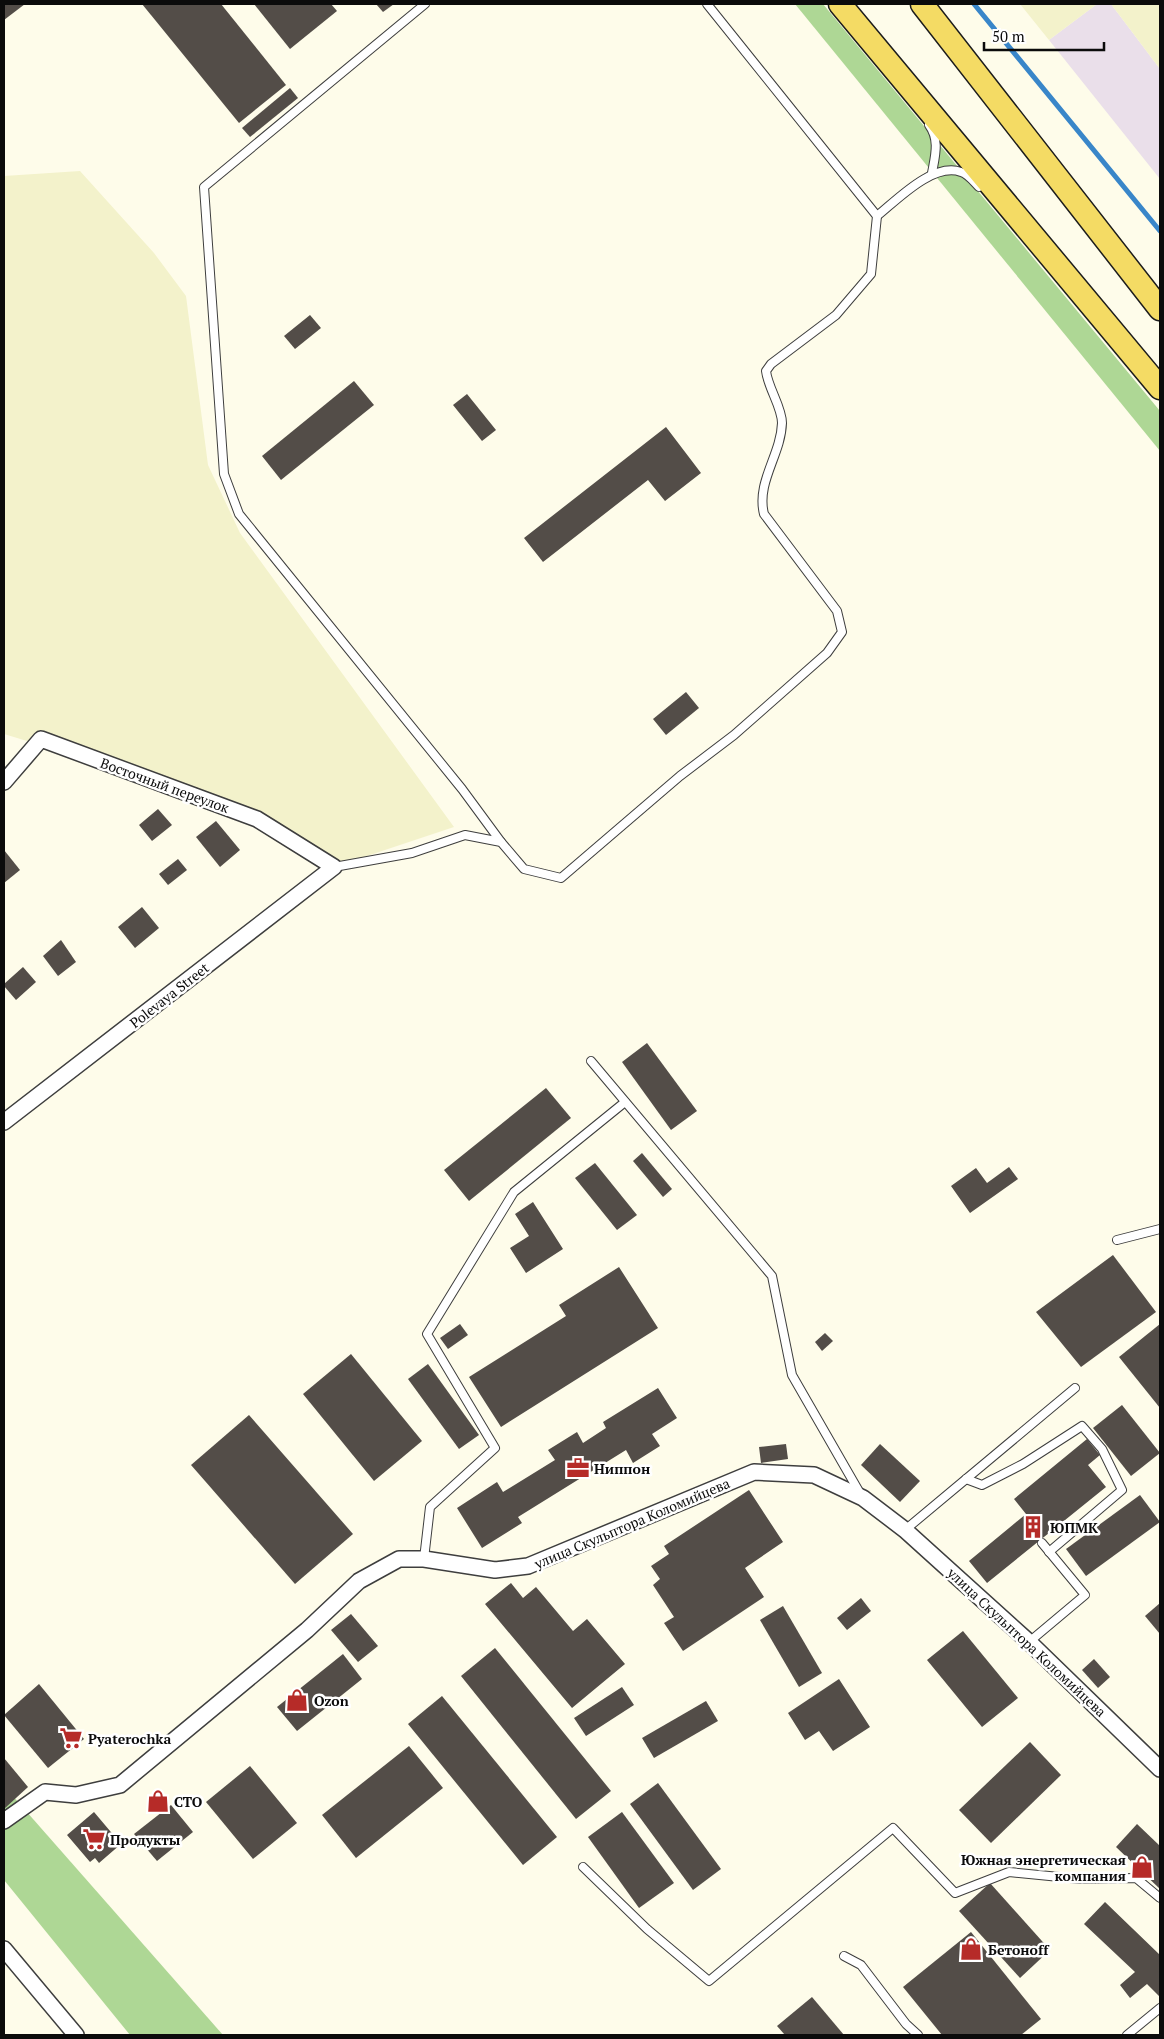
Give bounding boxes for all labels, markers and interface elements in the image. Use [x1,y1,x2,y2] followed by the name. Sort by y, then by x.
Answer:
[984,20,1104,52] scale bar
[992,26,1025,46] text: 50 m
[98,753,232,817] street label: Восточный переулок
[125,958,213,1032] street label: Polevaya Street
[565,1455,591,1481] office icon: Ниппон
[594,1459,650,1478] place label: Ниппон
[530,1473,733,1573] street label: улица Скульптора Коломийцева
[1020,1514,1046,1540] building icon: ЮПМК
[1050,1518,1098,1537] place label: ЮПМК
[943,1563,1110,1721] street label: улица Скульптора Коломийцева
[284,1687,310,1713] shop icon: Ozon
[314,1691,349,1710] place label: Ozon
[58,1725,84,1751] supermarket icon: Pyaterochka
[88,1729,172,1748] place label: Pyaterochka
[145,1788,171,1814] shop icon: СТО
[174,1792,202,1811] place label: СТО
[81,1826,107,1852] supermarket icon: Продукты
[110,1830,181,1849] place label: Продукты
[961,1850,1126,1885] place label: Южная энергетическая компания
[1129,1854,1155,1880] shop icon: Южная энергетическая компания
[958,1936,984,1962] shop icon: Бетонoff
[988,1940,1050,1959] place label: Бетонoff

